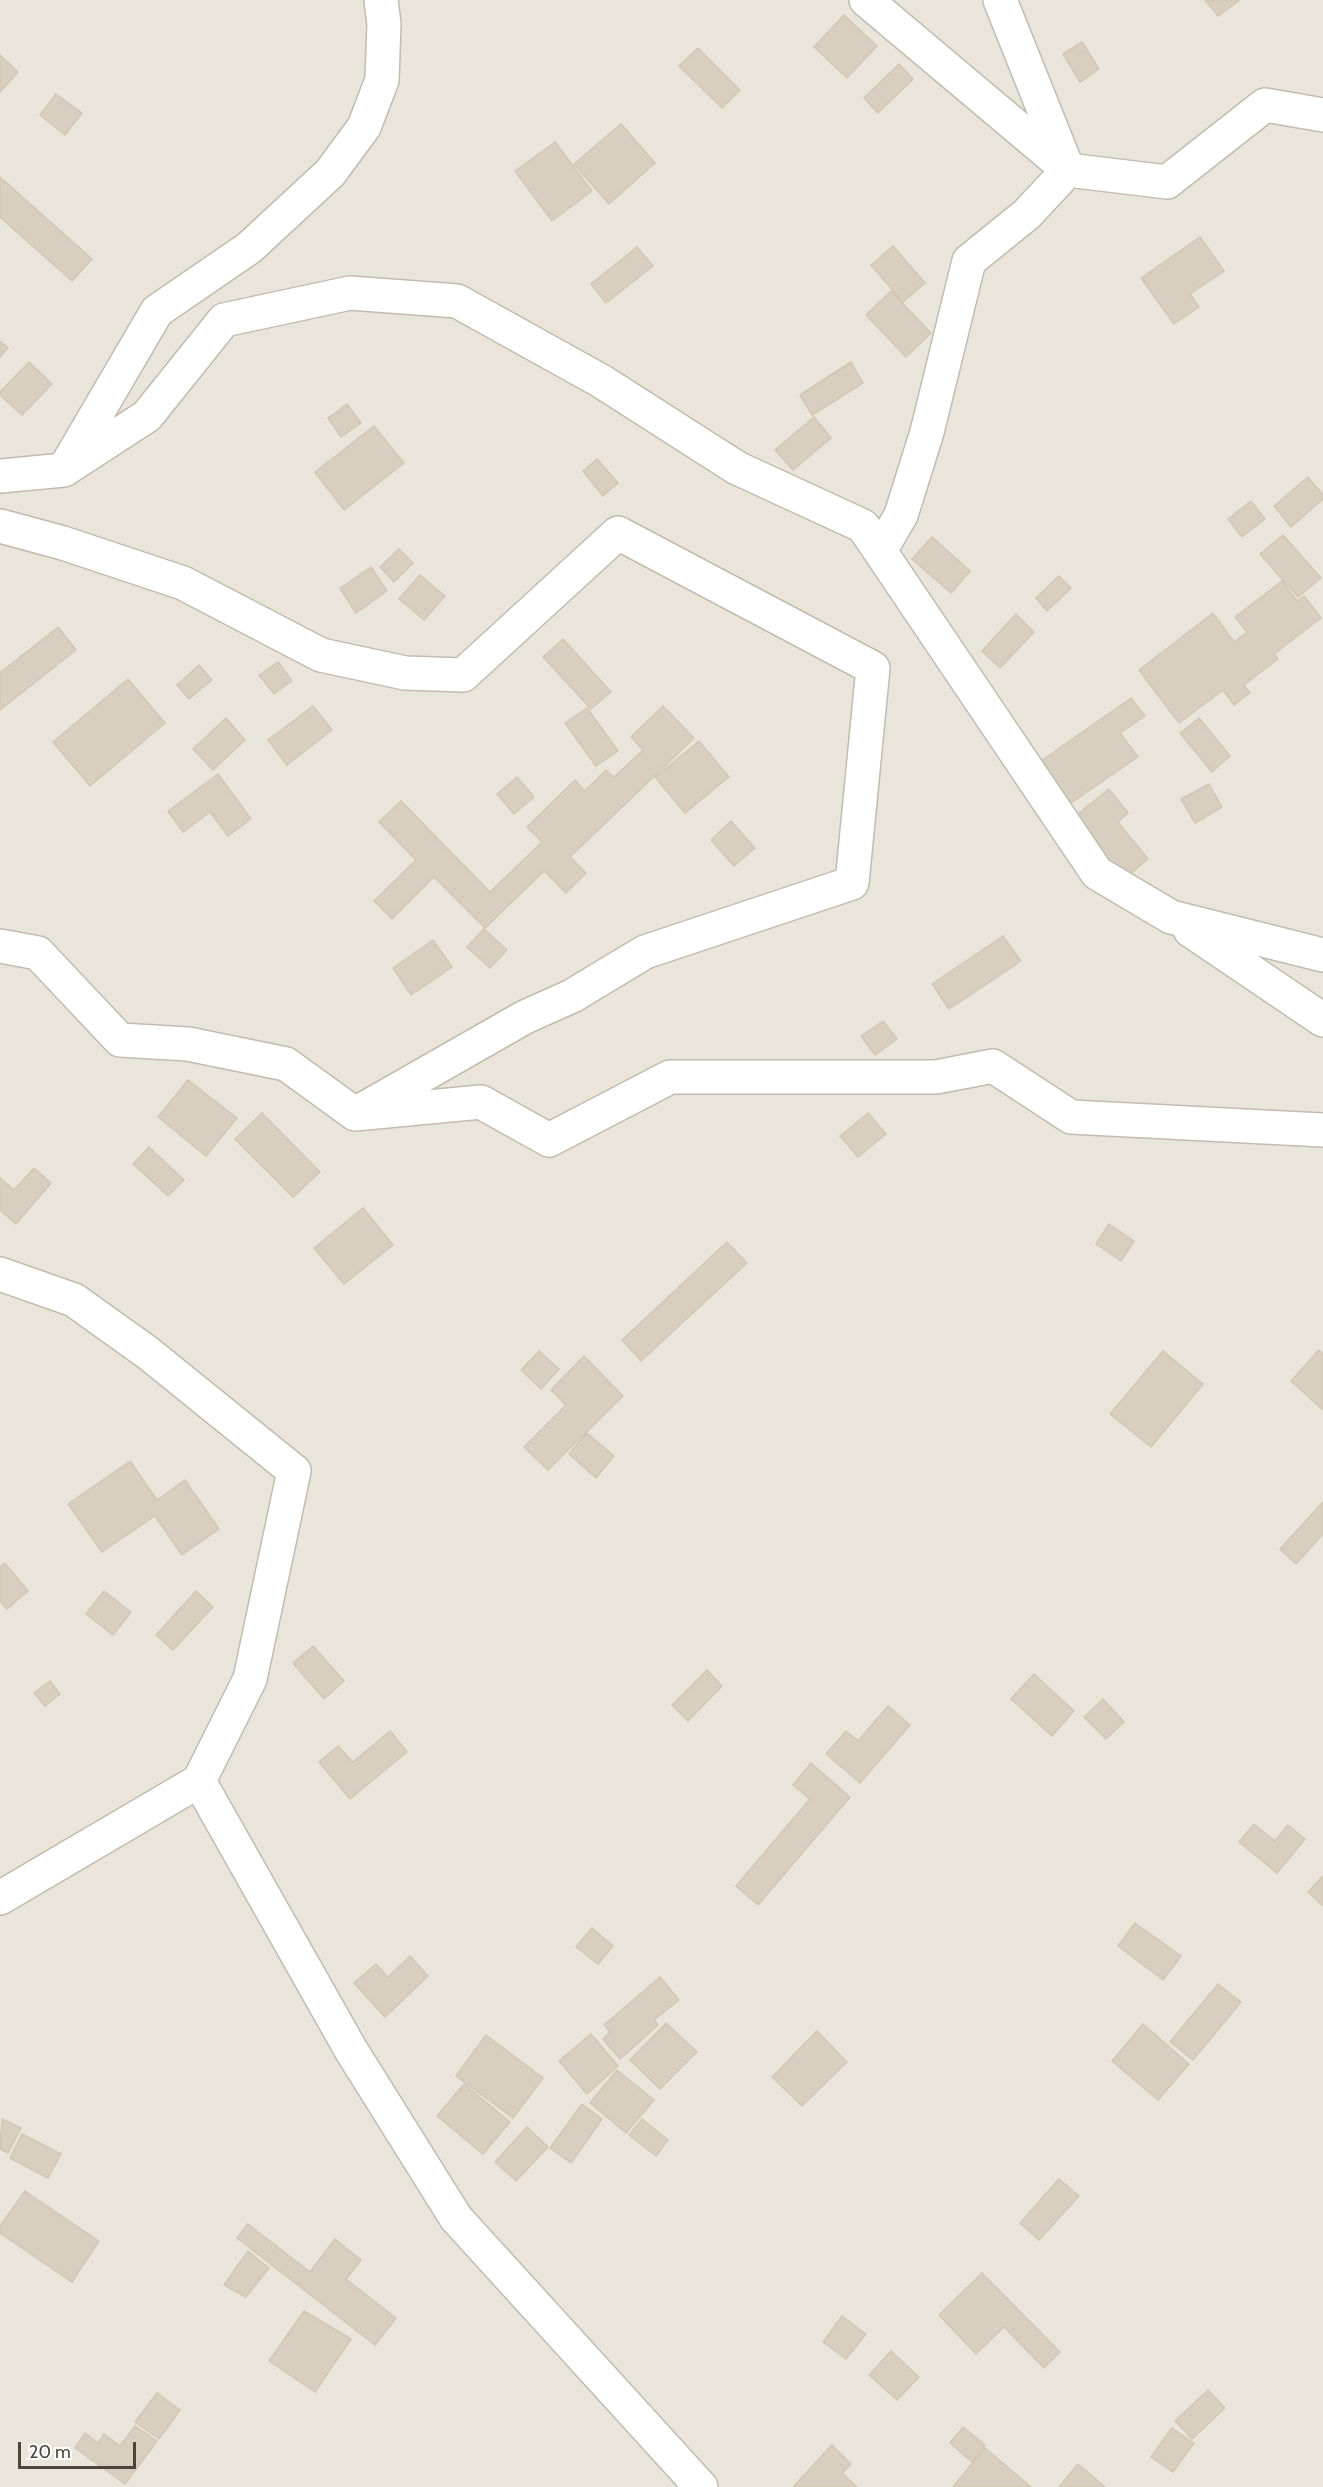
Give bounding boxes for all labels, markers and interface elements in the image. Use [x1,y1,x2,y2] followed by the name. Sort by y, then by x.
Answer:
[21,2430,140,2468] scale bar
[29,2441,71,2463] text: 20 m

